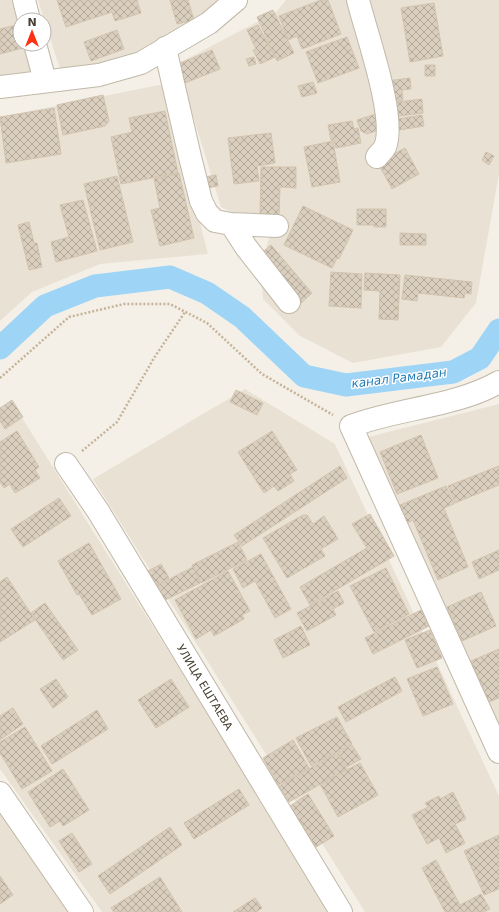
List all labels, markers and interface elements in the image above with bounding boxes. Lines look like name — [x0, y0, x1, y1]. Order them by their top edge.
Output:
north arrow — [12, 12, 52, 52]
text: N — [27, 16, 37, 29]
water label: канал Рамадан — [351, 365, 448, 391]
street label: УЛИЦА ЕШТАЕВА — [174, 642, 236, 733]

